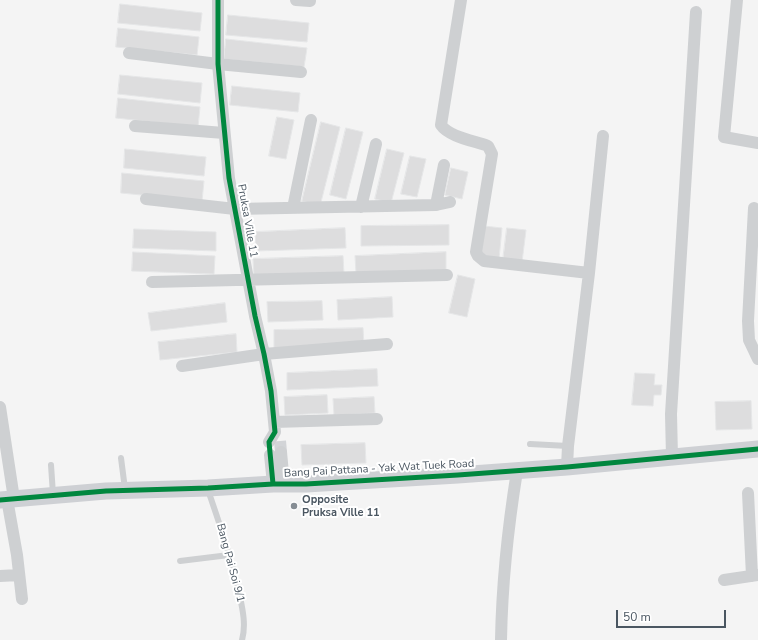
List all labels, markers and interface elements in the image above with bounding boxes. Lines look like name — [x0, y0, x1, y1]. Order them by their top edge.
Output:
street label: Pruksa Ville 11 — [234, 183, 260, 259]
street label: Bang Pai Pattana - Yak Wat Tuek Road — [283, 457, 475, 481]
place label: Opposite Pruksa Ville 11 — [302, 493, 380, 519]
marker: Opposite Pruksa Ville 11 — [289, 501, 299, 511]
street label: Bang Pai Soi 9/1 — [213, 522, 247, 604]
scale bar — [618, 602, 728, 628]
text: 50 m — [623, 609, 651, 625]

